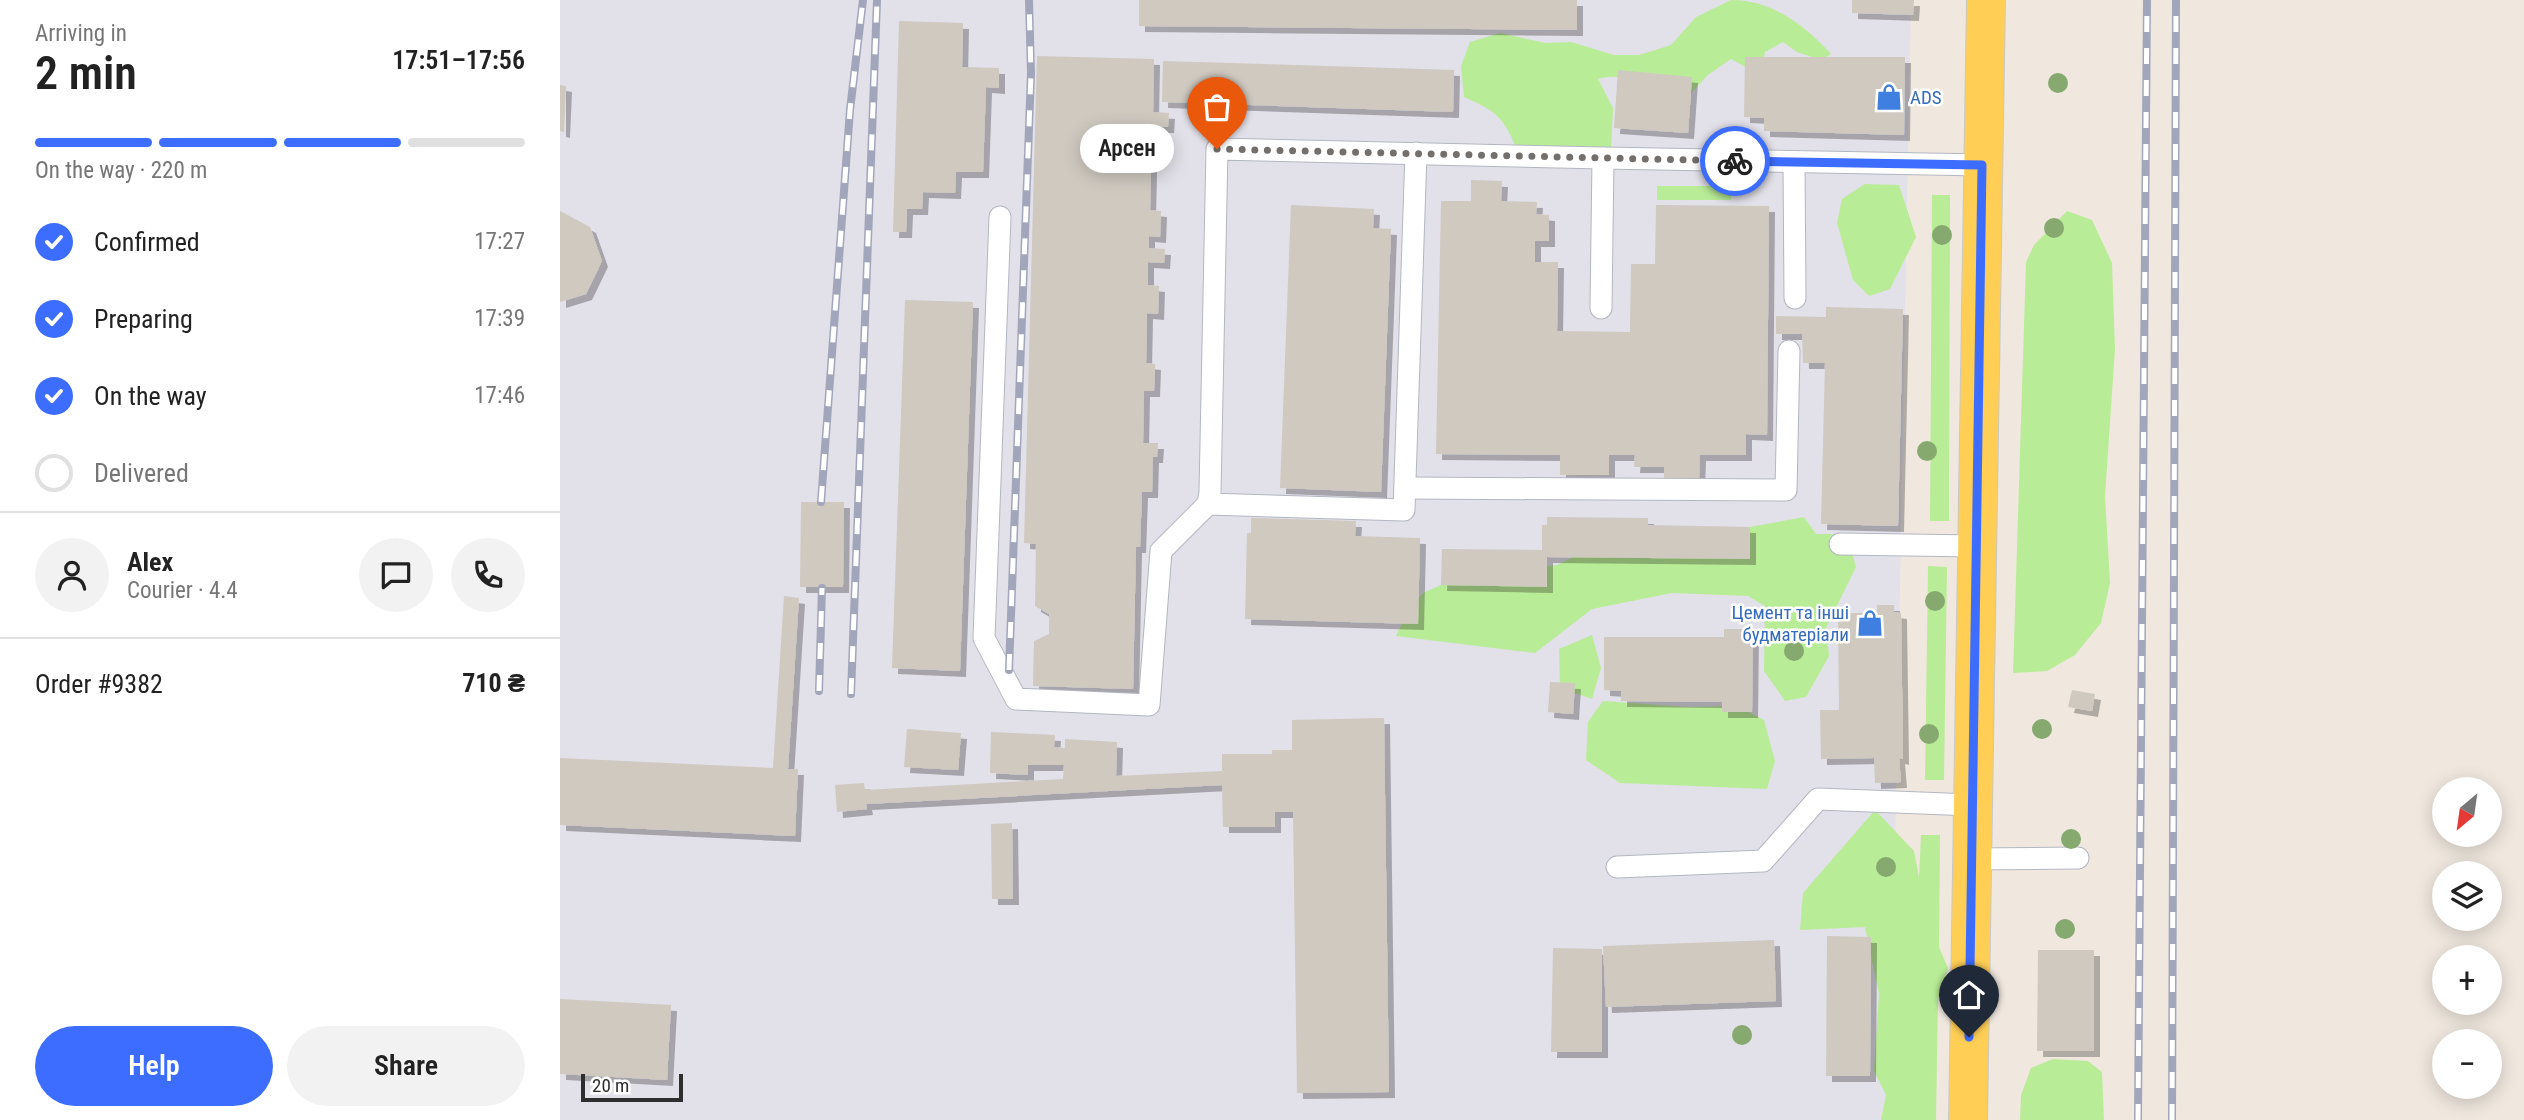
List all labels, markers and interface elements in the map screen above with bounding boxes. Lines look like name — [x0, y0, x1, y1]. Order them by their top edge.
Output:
text: Arriving in — [35, 20, 127, 47]
text: 17:51–17:56 — [392, 45, 525, 75]
text: 2 min — [35, 46, 137, 100]
pin — [1187, 77, 1247, 149]
shop icon: ADS — [1874, 82, 1904, 112]
place label: ADS — [1910, 86, 1942, 109]
icon: bag — [1198, 88, 1236, 126]
callout: Арсен — [1080, 124, 1175, 174]
courier — [1700, 126, 1770, 196]
text: Арсен — [1098, 135, 1156, 162]
icon: bike — [1716, 142, 1754, 180]
text: On the way · 220 m — [35, 157, 207, 184]
icon: check — [35, 223, 73, 261]
text: Confirmed — [94, 227, 200, 257]
text: 17:27 — [474, 228, 525, 255]
icon: check — [35, 300, 73, 338]
text: Preparing — [94, 304, 193, 334]
text: 17:39 — [474, 305, 525, 332]
icon: check — [35, 377, 73, 415]
text: On the way — [94, 381, 207, 411]
text: 17:46 — [474, 382, 525, 409]
text: Delivered — [94, 458, 189, 488]
button: person — [35, 538, 109, 612]
button: chat — [359, 538, 433, 612]
button: phone — [451, 538, 525, 612]
text: Alex — [127, 547, 173, 577]
text: Courier · 4.4 — [127, 577, 238, 604]
place label: Цемент та інші будматеріали — [1731, 601, 1849, 646]
shop icon: Цемент та інші будматеріали — [1855, 608, 1885, 638]
text: 710 ₴ — [462, 668, 525, 698]
text: Order #9382 — [35, 669, 163, 699]
north arrow — [2432, 777, 2502, 847]
map controls — [2432, 777, 2502, 1099]
button: layers — [2432, 861, 2502, 931]
button: + — [2432, 945, 2502, 1015]
pin — [1939, 965, 1999, 1037]
icon: home — [1950, 976, 1988, 1014]
button: Help — [35, 1026, 273, 1106]
button: Share — [287, 1026, 525, 1106]
button: − — [2432, 1029, 2502, 1099]
scale bar — [581, 1071, 682, 1103]
text: 20 m — [592, 1074, 629, 1097]

